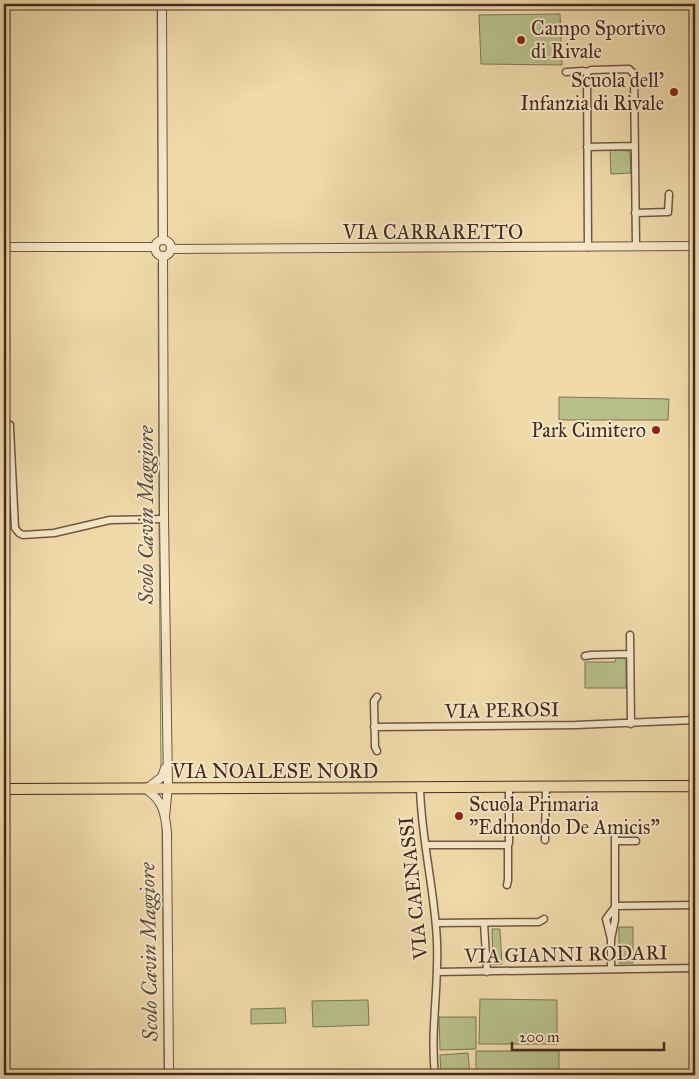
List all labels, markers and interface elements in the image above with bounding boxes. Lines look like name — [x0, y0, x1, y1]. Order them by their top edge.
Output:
place label: Campo Sportivo di Rivale — [531, 16, 666, 63]
marker: Campo Sportivo di Rivale — [515, 34, 527, 46]
place label: Scuola dell' Infanzia di Rivale — [520, 68, 664, 115]
marker: Scuola dell' Infanzia di Rivale — [668, 86, 680, 98]
street label: VIA CARRARETTO — [342, 220, 523, 244]
place label: Park Cimitero — [531, 418, 646, 442]
water label: Scolo Cavin Maggiore — [133, 424, 159, 605]
marker: Park Cimitero — [650, 424, 662, 436]
street label: VIA PEROSI — [443, 697, 560, 723]
street label: VIA NOALESE NORD — [171, 759, 378, 783]
place label: Scuola Primaria "Edmondo De Amicis" — [469, 792, 660, 839]
marker: Scuola Primaria "Edmondo De Amicis" — [453, 810, 465, 822]
street label: VIA CAENASSI — [394, 815, 433, 962]
water label: Scolo Cavin Maggiore — [134, 861, 164, 1043]
street label: VIA GIANNI RODARI — [463, 940, 668, 968]
scale bar — [512, 1019, 664, 1051]
text: 200 m — [519, 1028, 560, 1046]

